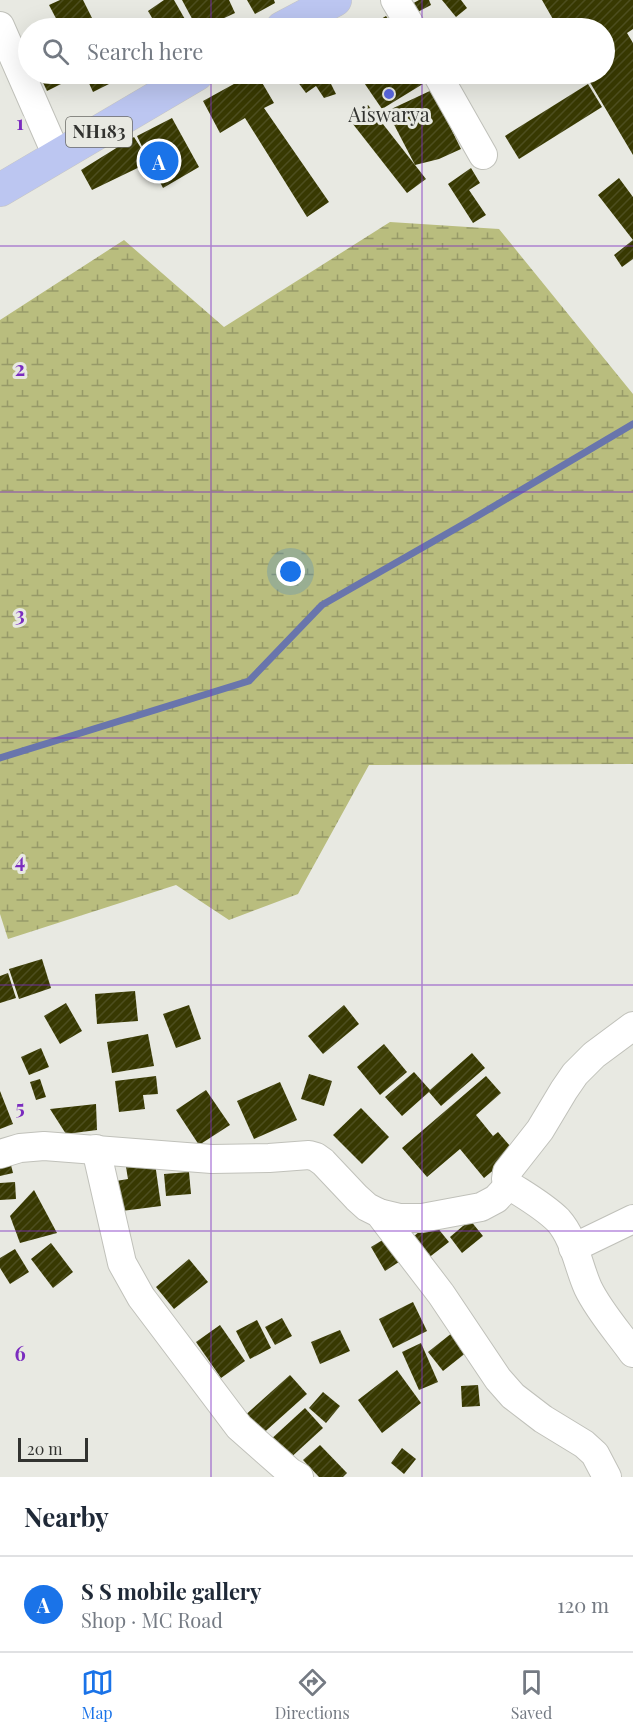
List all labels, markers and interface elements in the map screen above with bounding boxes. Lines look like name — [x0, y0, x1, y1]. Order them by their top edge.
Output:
search box — [18, 18, 615, 84]
icon: search — [39, 35, 72, 68]
text: Search here — [87, 36, 203, 66]
marker: Aiswarya — [382, 87, 396, 101]
place label: Aiswarya — [347, 100, 430, 127]
text: 1 — [16, 108, 24, 135]
road number: NH183 — [66, 117, 132, 147]
pin: A — [140, 138, 178, 184]
text: 2 — [15, 354, 25, 381]
your location — [276, 557, 305, 586]
text: 3 — [15, 600, 25, 627]
text: 4 — [15, 846, 25, 873]
text: 5 — [15, 1093, 25, 1120]
text: 6 — [14, 1339, 26, 1366]
scale bar — [18, 1435, 88, 1462]
text: 20 m — [27, 1438, 62, 1459]
text: Nearby — [24, 1499, 109, 1534]
text: S S mobile gallery — [81, 1576, 262, 1606]
text: A — [37, 1591, 50, 1618]
text: 120 m — [557, 1591, 609, 1618]
text: Shop · MC Road — [81, 1606, 223, 1633]
tab: Map — [81, 1666, 114, 1723]
tab: Directions — [275, 1666, 350, 1723]
tab: Saved — [511, 1666, 552, 1723]

